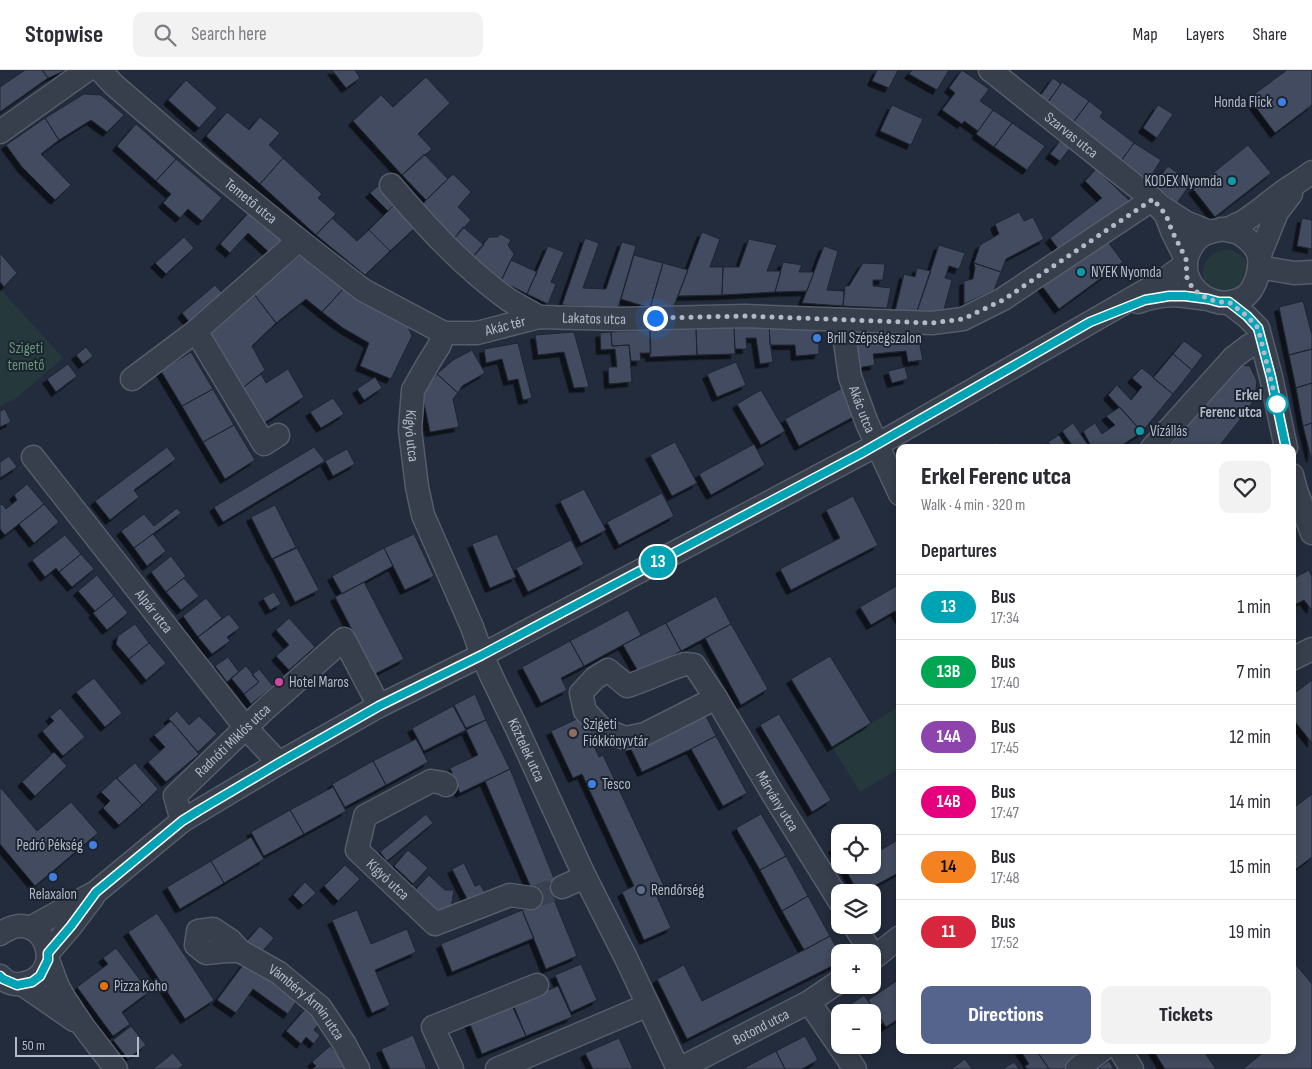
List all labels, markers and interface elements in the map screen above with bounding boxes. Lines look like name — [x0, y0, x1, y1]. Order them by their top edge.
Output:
search box — [133, 12, 483, 57]
text: Stopwise — [25, 20, 103, 49]
icon: search — [151, 21, 179, 49]
text: Search here — [191, 23, 267, 46]
text: Map — [1133, 24, 1158, 45]
text: Layers — [1186, 24, 1225, 45]
text: Share — [1253, 24, 1287, 45]
place label: Honda Flick — [1214, 93, 1272, 112]
marker: Honda Flick — [1276, 96, 1288, 108]
street label: Szarvas utca — [1041, 108, 1102, 162]
place label: KODEX Nyomda — [1145, 172, 1222, 191]
street label: Temető utca — [221, 174, 281, 228]
marker: KODEX Nyomda — [1226, 175, 1238, 187]
place label: NYEK Nyomda — [1091, 263, 1162, 282]
marker: NYEK Nyomda — [1075, 266, 1087, 278]
your location — [643, 306, 668, 331]
street label: Lakatos utca — [562, 308, 626, 329]
street label: Akác tér — [482, 311, 528, 340]
place label: Brill Szépségszalon — [827, 329, 922, 348]
marker: Brill Szépségszalon — [811, 332, 823, 344]
park label: Szigeti temető — [8, 339, 44, 375]
street label: Akác utca — [844, 382, 880, 436]
place label: Erkel Ferenc utca — [1200, 386, 1262, 422]
marker: Erkel Ferenc utca — [1266, 393, 1288, 415]
street label: Kígyó utca — [400, 409, 423, 463]
place label: Vízállás — [1150, 422, 1187, 441]
marker: Vízállás — [1134, 425, 1146, 437]
button: heart — [1219, 461, 1271, 513]
text: Erkel Ferenc utca — [921, 462, 1071, 491]
text: Walk · 4 min · 320 m — [921, 496, 1025, 515]
text: Departures — [921, 540, 997, 563]
line badge: 13 — [636, 546, 680, 578]
text: 13 — [650, 551, 666, 572]
street label: Alpár utca — [130, 585, 177, 637]
text: Bus — [991, 586, 1016, 609]
text: 13 — [941, 596, 956, 617]
text: 1 min — [1237, 596, 1271, 619]
text: 17:34 — [991, 609, 1019, 628]
text: Bus — [991, 651, 1016, 674]
text: 13B — [937, 661, 960, 682]
text: 7 min — [1237, 661, 1271, 684]
place label: Hotel Maros — [289, 673, 349, 692]
text: 17:40 — [991, 674, 1020, 693]
marker: Hotel Maros — [273, 676, 285, 688]
street label: Radnóti Miklós utca — [191, 699, 274, 781]
street label: Köztelek utca — [504, 715, 550, 785]
place label: Szigeti Fiókkönyvtár — [583, 715, 649, 751]
text: Bus — [991, 716, 1016, 739]
text: 14A — [936, 726, 961, 747]
text: 12 min — [1229, 726, 1271, 749]
marker: Szigeti Fiókkönyvtár — [567, 727, 579, 739]
text: 17:45 — [991, 739, 1019, 758]
street label: Márvány utca — [752, 767, 803, 835]
place label: Tesco — [602, 775, 631, 794]
marker: Tesco — [586, 778, 598, 790]
text: Bus — [991, 781, 1016, 804]
text: 14B — [936, 791, 961, 812]
text: 14 min — [1230, 791, 1271, 814]
text: 17:47 — [991, 804, 1019, 823]
map controls — [831, 824, 881, 1054]
button: locate — [831, 824, 881, 874]
place label: Pedró Pékség — [16, 836, 83, 855]
marker: Pedró Pékség — [87, 839, 99, 851]
text: Bus — [991, 846, 1016, 869]
street label: Kígyó utca — [362, 855, 413, 904]
text: 14 — [941, 856, 956, 877]
text: 15 min — [1230, 856, 1271, 879]
text: 17:48 — [991, 869, 1020, 888]
marker: Relaxalon — [47, 871, 59, 883]
place label: Rendőrség — [651, 881, 704, 900]
marker: Rendőrség — [635, 884, 647, 896]
button: layers — [831, 884, 881, 934]
place label: Relaxalon — [29, 885, 77, 904]
text: Bus — [991, 911, 1016, 934]
text: 11 — [941, 921, 956, 942]
text: 19 min — [1229, 921, 1271, 944]
text: 17:52 — [991, 934, 1019, 953]
button: + — [831, 944, 881, 994]
street label: Vámbéry Ármin utca — [265, 960, 349, 1044]
place label: Pizza Koho — [114, 977, 167, 996]
marker: Pizza Koho — [98, 980, 110, 992]
button: Directions — [921, 986, 1091, 1044]
button: Tickets — [1101, 986, 1271, 1044]
street label: Botond utca — [729, 1004, 792, 1049]
button: − — [831, 1004, 881, 1054]
scale bar — [15, 1034, 139, 1057]
text: 50 m — [22, 1037, 45, 1054]

